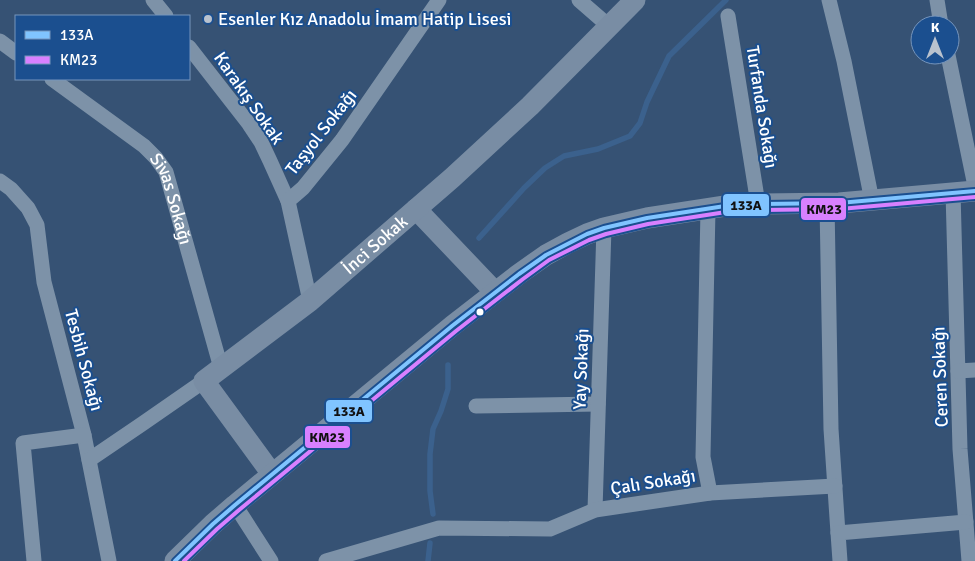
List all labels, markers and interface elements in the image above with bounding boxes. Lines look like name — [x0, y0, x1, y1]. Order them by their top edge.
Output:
place label: Esenler Kız Anadolu İmam Hatip Lisesi — [218, 8, 511, 30]
marker: Esenler Kız Anadolu İmam Hatip Lisesi — [202, 13, 214, 25]
legend — [15, 15, 190, 80]
north arrow — [910, 15, 960, 65]
text: K — [931, 19, 940, 36]
text: 133A — [60, 26, 93, 44]
street label: Turfanda Sokağı — [741, 44, 783, 170]
street label: Karakış Sokak — [209, 48, 289, 148]
text: KM23 — [60, 51, 97, 69]
street label: Taşyol Sokağı — [281, 85, 361, 179]
street label: Sivas Sokağı — [145, 149, 197, 247]
line badge: 133A — [722, 193, 770, 217]
text: 133A — [730, 197, 762, 214]
line badge: KM23 — [800, 197, 847, 221]
text: KM23 — [806, 201, 842, 218]
street label: İnci Sokak — [338, 210, 412, 279]
street label: Tesbih Sokağı — [60, 307, 108, 413]
unlabelled marker — [475, 307, 485, 317]
street label: Ceren Sokağı — [927, 326, 953, 428]
street label: Yay Sokağı — [569, 328, 593, 410]
line badge: 133A — [325, 399, 373, 423]
text: 133A — [333, 403, 365, 420]
line badge: KM23 — [304, 425, 351, 449]
text: KM23 — [309, 429, 345, 446]
street label: Çalı Sokağı — [609, 464, 697, 500]

